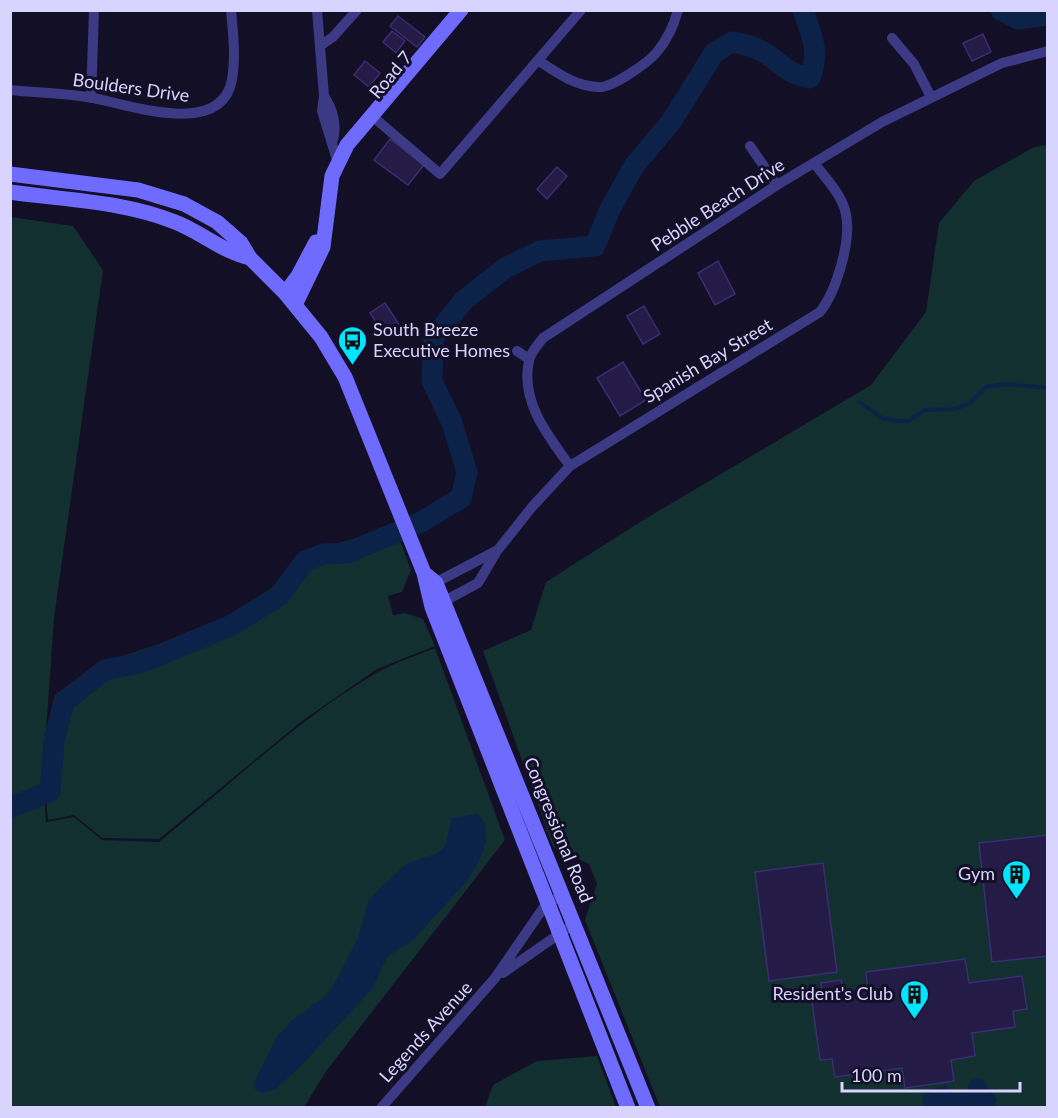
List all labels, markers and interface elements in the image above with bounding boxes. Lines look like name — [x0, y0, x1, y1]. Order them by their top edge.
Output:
street label: Road 7 — [364, 46, 416, 102]
street label: Boulders Drive — [71, 68, 191, 106]
street label: Pebble Beach Drive — [647, 153, 788, 255]
street label: Spanish Bay Street — [639, 313, 776, 407]
place label: South Breeze Executive Homes — [373, 318, 510, 361]
bus stop icon: South Breeze Executive Homes — [336, 324, 368, 366]
street label: Congressional Road — [520, 754, 598, 906]
building icon: Gym — [1000, 858, 1032, 900]
place label: Gym — [958, 862, 995, 884]
street label: Legends Avenue — [374, 976, 476, 1086]
building icon: Resident's Club — [898, 978, 930, 1020]
place label: Resident's Club — [772, 982, 893, 1004]
scale bar — [842, 1055, 1020, 1093]
text: 100 m — [851, 1064, 902, 1086]

